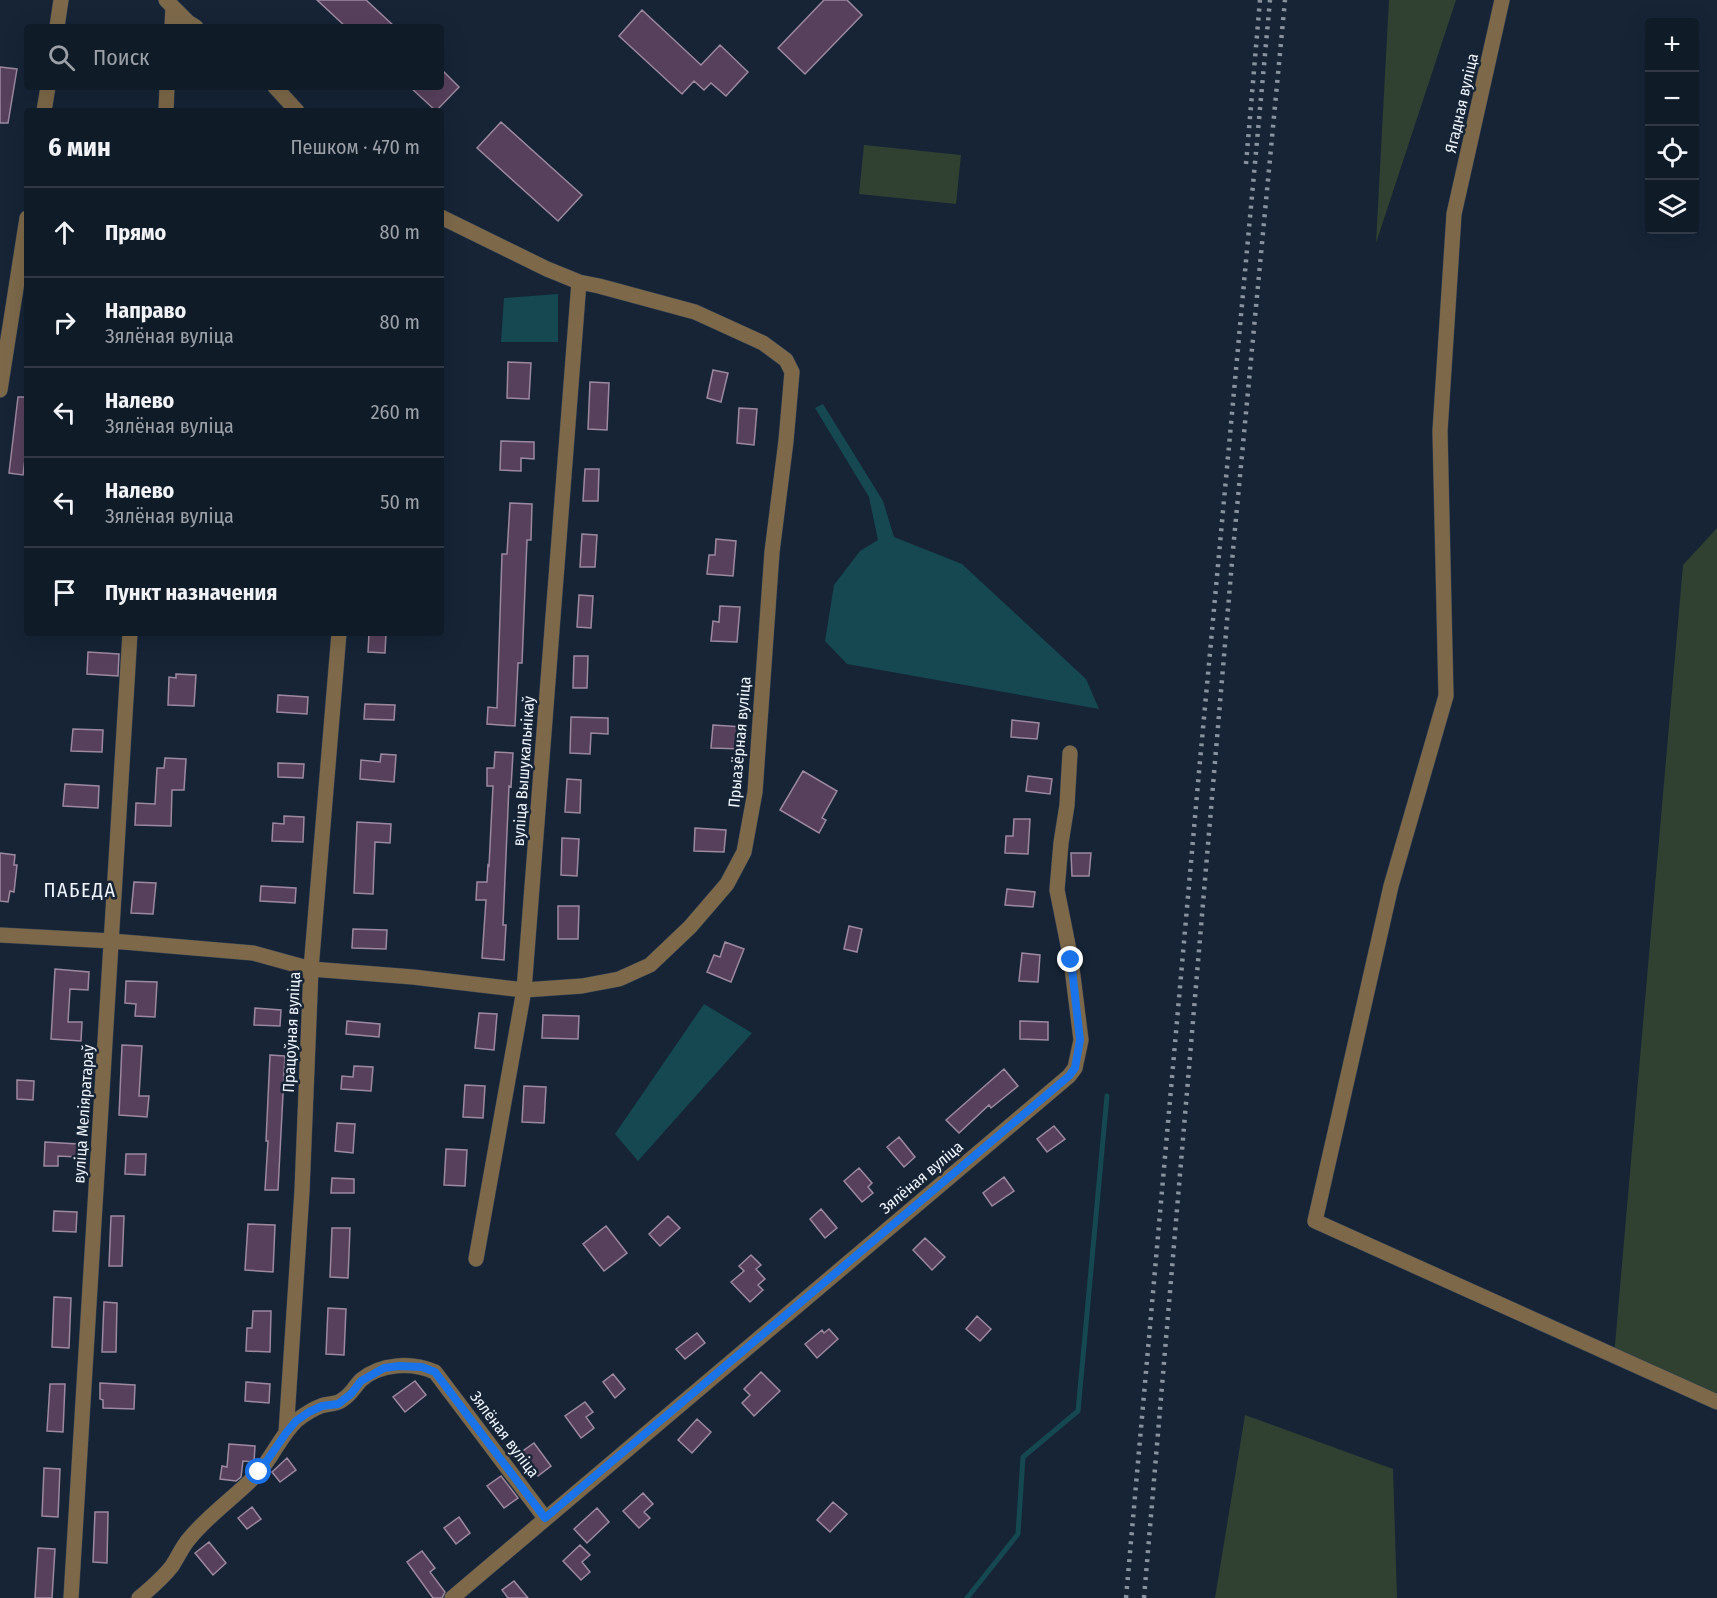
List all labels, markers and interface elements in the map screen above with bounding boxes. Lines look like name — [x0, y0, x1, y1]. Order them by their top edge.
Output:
map controls — [1645, 18, 1699, 234]
button: + — [1645, 18, 1699, 72]
search box — [24, 24, 444, 90]
icon: search — [45, 41, 78, 74]
text: Поиск — [93, 44, 149, 71]
street label: Ягадная вуліца — [1441, 51, 1482, 155]
button: − — [1645, 72, 1699, 126]
button: locate — [1645, 126, 1699, 180]
text: 6 мин — [48, 132, 111, 163]
text: Пешком · 470 m — [291, 135, 420, 159]
button: layers — [1645, 180, 1699, 234]
icon: ahead — [48, 216, 81, 249]
text: Прямо — [105, 219, 166, 246]
text: 80 m — [380, 220, 420, 244]
text: Направо — [105, 297, 186, 324]
icon: right — [48, 306, 81, 339]
text: 80 m — [380, 310, 420, 334]
text: Зялёная вуліца — [105, 324, 234, 348]
text: Налево — [105, 387, 174, 414]
icon: left — [48, 396, 81, 429]
text: 260 m — [371, 400, 420, 424]
text: Зялёная вуліца — [105, 414, 234, 438]
text: Налево — [105, 477, 174, 504]
icon: left — [48, 486, 81, 519]
text: 50 m — [380, 490, 420, 514]
text: Зялёная вуліца — [105, 504, 234, 528]
icon: arrive — [48, 576, 81, 609]
text: Пункт назначения — [105, 579, 277, 606]
street label: Прыазёрная вуліца — [724, 676, 755, 808]
street label: вуліца Вышукальнікаў — [509, 695, 538, 847]
district label: ПАБЕДА — [43, 878, 117, 902]
route end — [1057, 946, 1083, 972]
street label: Працоўная вуліца — [279, 971, 304, 1093]
street label: вуліца Меліяратараў — [69, 1043, 98, 1184]
street label: Зялёная вуліца — [876, 1137, 967, 1218]
street label: Зялёная вуліца — [466, 1387, 543, 1481]
route start — [245, 1458, 271, 1484]

